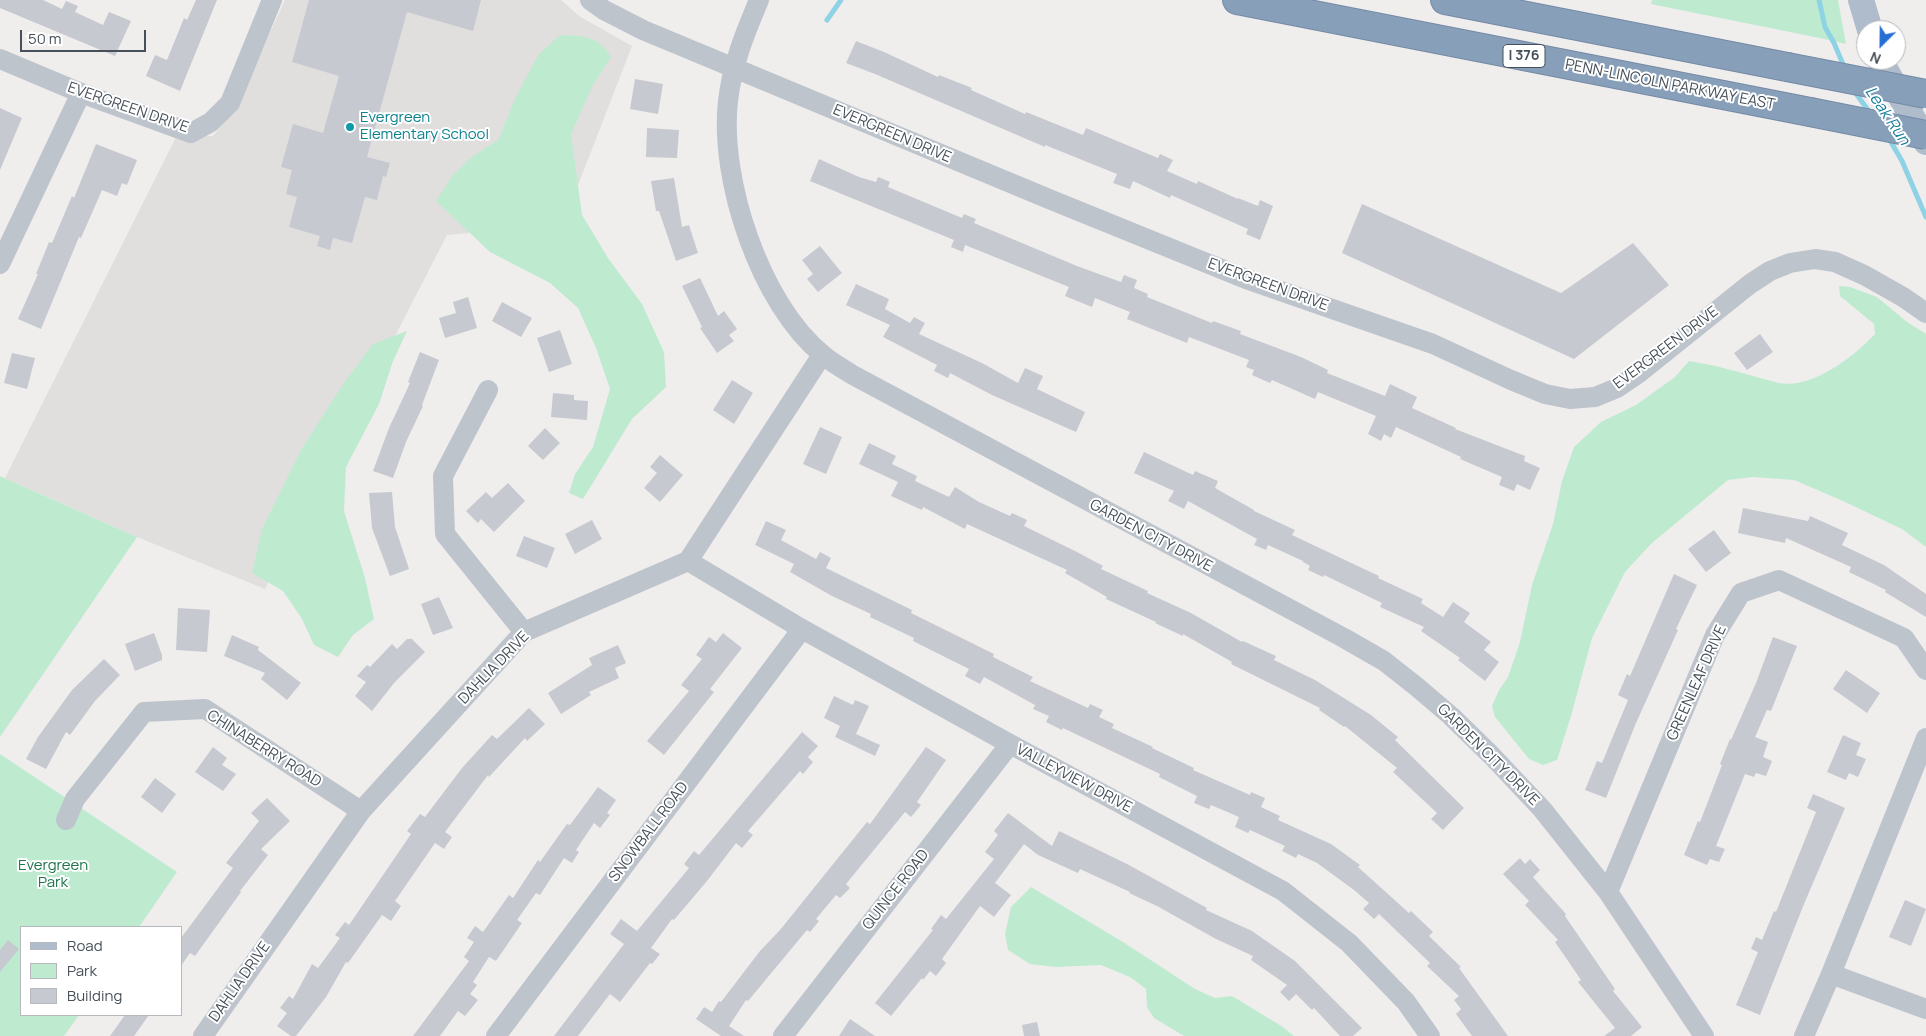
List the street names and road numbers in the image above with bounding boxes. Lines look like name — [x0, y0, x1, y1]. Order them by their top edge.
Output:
road number: I 376 — [1503, 44, 1545, 68]
street label: PENN-LINCOLN PARKWAY EAST — [1564, 56, 1776, 114]
street label: EVERGREEN DRIVE — [65, 79, 191, 137]
street label: EVERGREEN DRIVE — [830, 101, 954, 167]
street label: EVERGREEN DRIVE — [1205, 255, 1331, 315]
street label: EVERGREEN DRIVE — [1610, 303, 1722, 393]
street label: GARDEN CITY DRIVE — [1086, 496, 1216, 576]
street label: GREENLEAF DRIVE — [1663, 623, 1731, 743]
street label: DAHLIA DRIVE — [455, 628, 533, 708]
street label: GARDEN CITY DRIVE — [1433, 700, 1543, 810]
street label: CHINABERRY ROAD — [203, 706, 325, 792]
street label: VALLEYVIEW DRIVE — [1013, 741, 1135, 817]
street label: SNOWBALL ROAD — [606, 778, 692, 886]
street label: QUINCE ROAD — [859, 846, 933, 934]
street label: DAHLIA DRIVE — [206, 938, 274, 1026]

